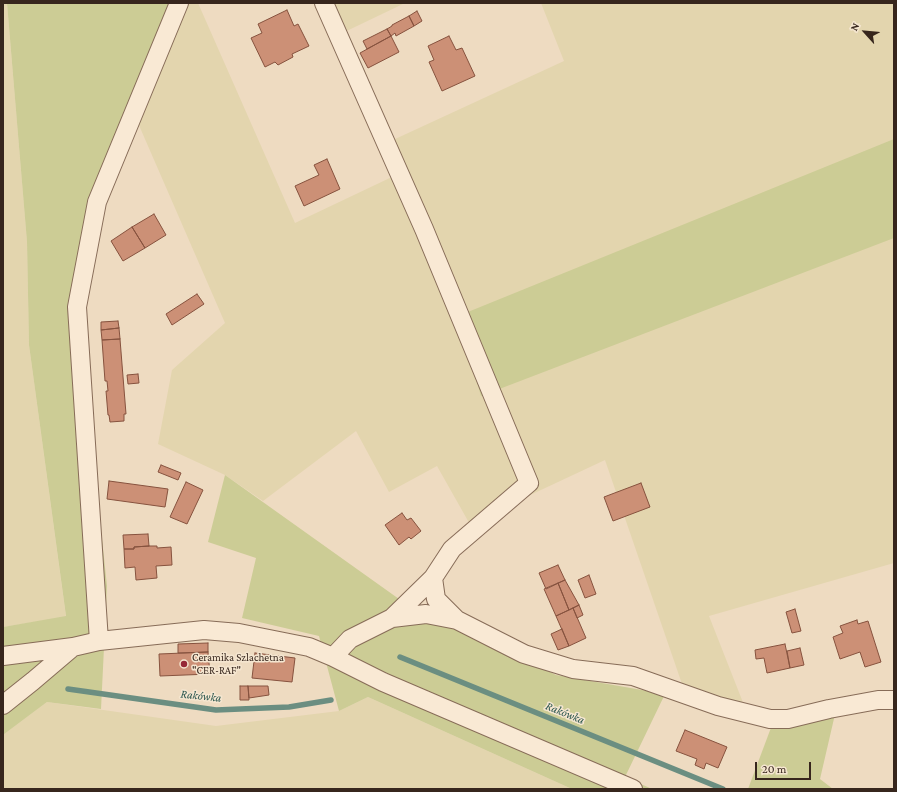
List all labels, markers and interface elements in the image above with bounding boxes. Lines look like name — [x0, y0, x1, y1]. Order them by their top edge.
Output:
north arrow — [845, 12, 885, 52]
text: N — [847, 20, 861, 33]
place label: Ceramika Szlachetna "CER-RAF" — [192, 651, 284, 677]
marker: Ceramika Szlachetna "CER-RAF" — [179, 659, 189, 669]
water label: Rakówka — [180, 687, 222, 705]
water label: Rakówka — [543, 699, 587, 727]
scale bar — [757, 754, 813, 780]
text: 20 m — [762, 762, 786, 776]

